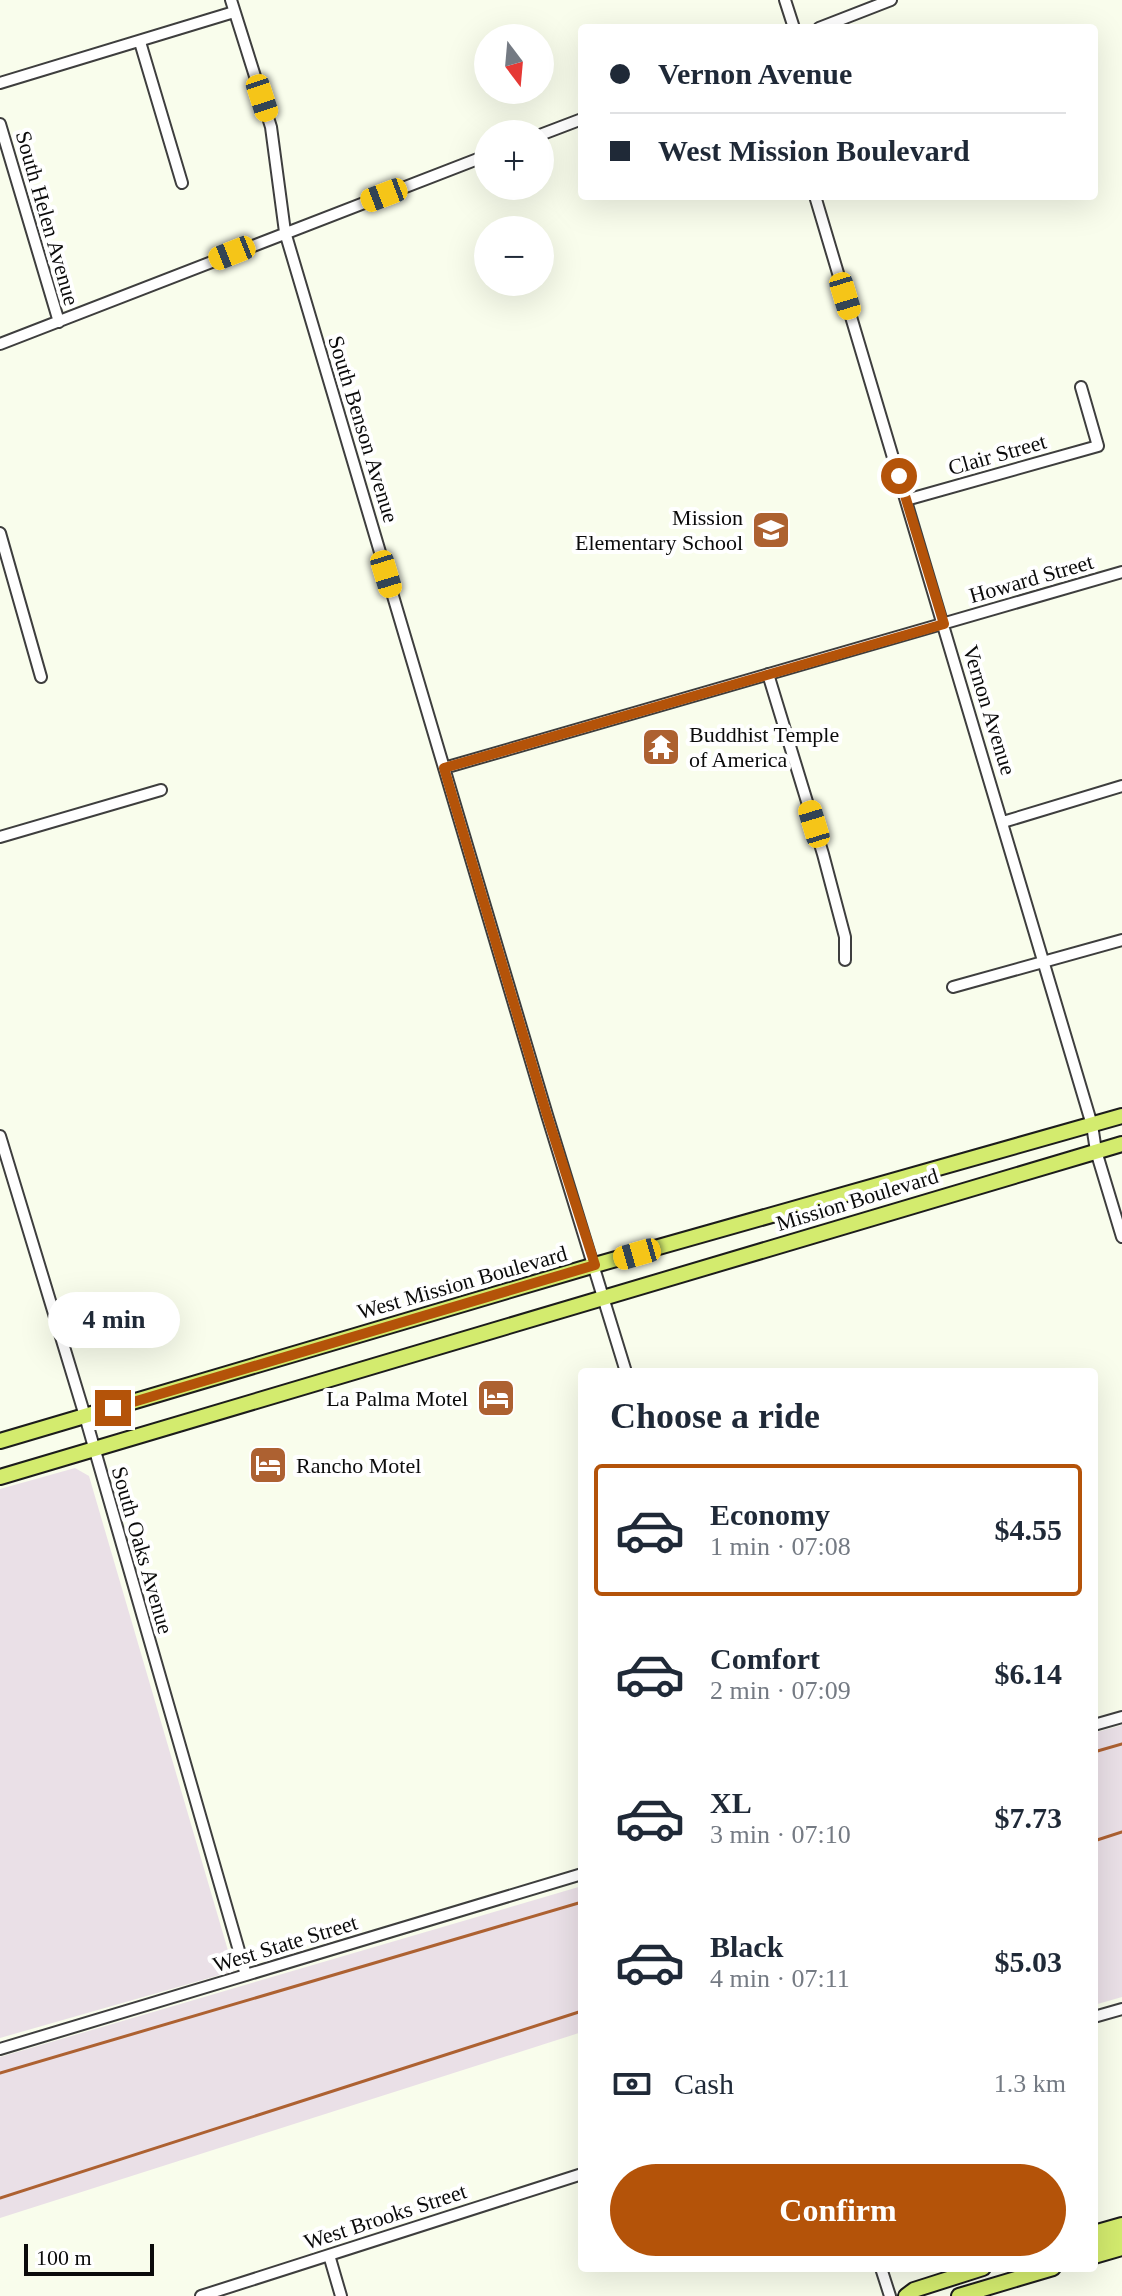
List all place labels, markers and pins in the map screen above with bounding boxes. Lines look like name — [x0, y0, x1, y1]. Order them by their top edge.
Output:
place label: Mission Elementary School — [575, 505, 743, 555]
school or university icon: Mission Elementary School — [750, 509, 792, 551]
place label: Buddhist Temple of America — [689, 722, 839, 772]
temple icon: Buddhist Temple of America — [640, 726, 682, 768]
hotel icon: La Palma Motel — [475, 1377, 517, 1419]
place label: La Palma Motel — [326, 1386, 468, 1411]
hotel icon: Rancho Motel — [247, 1444, 289, 1486]
place label: Rancho Motel — [296, 1453, 421, 1478]

